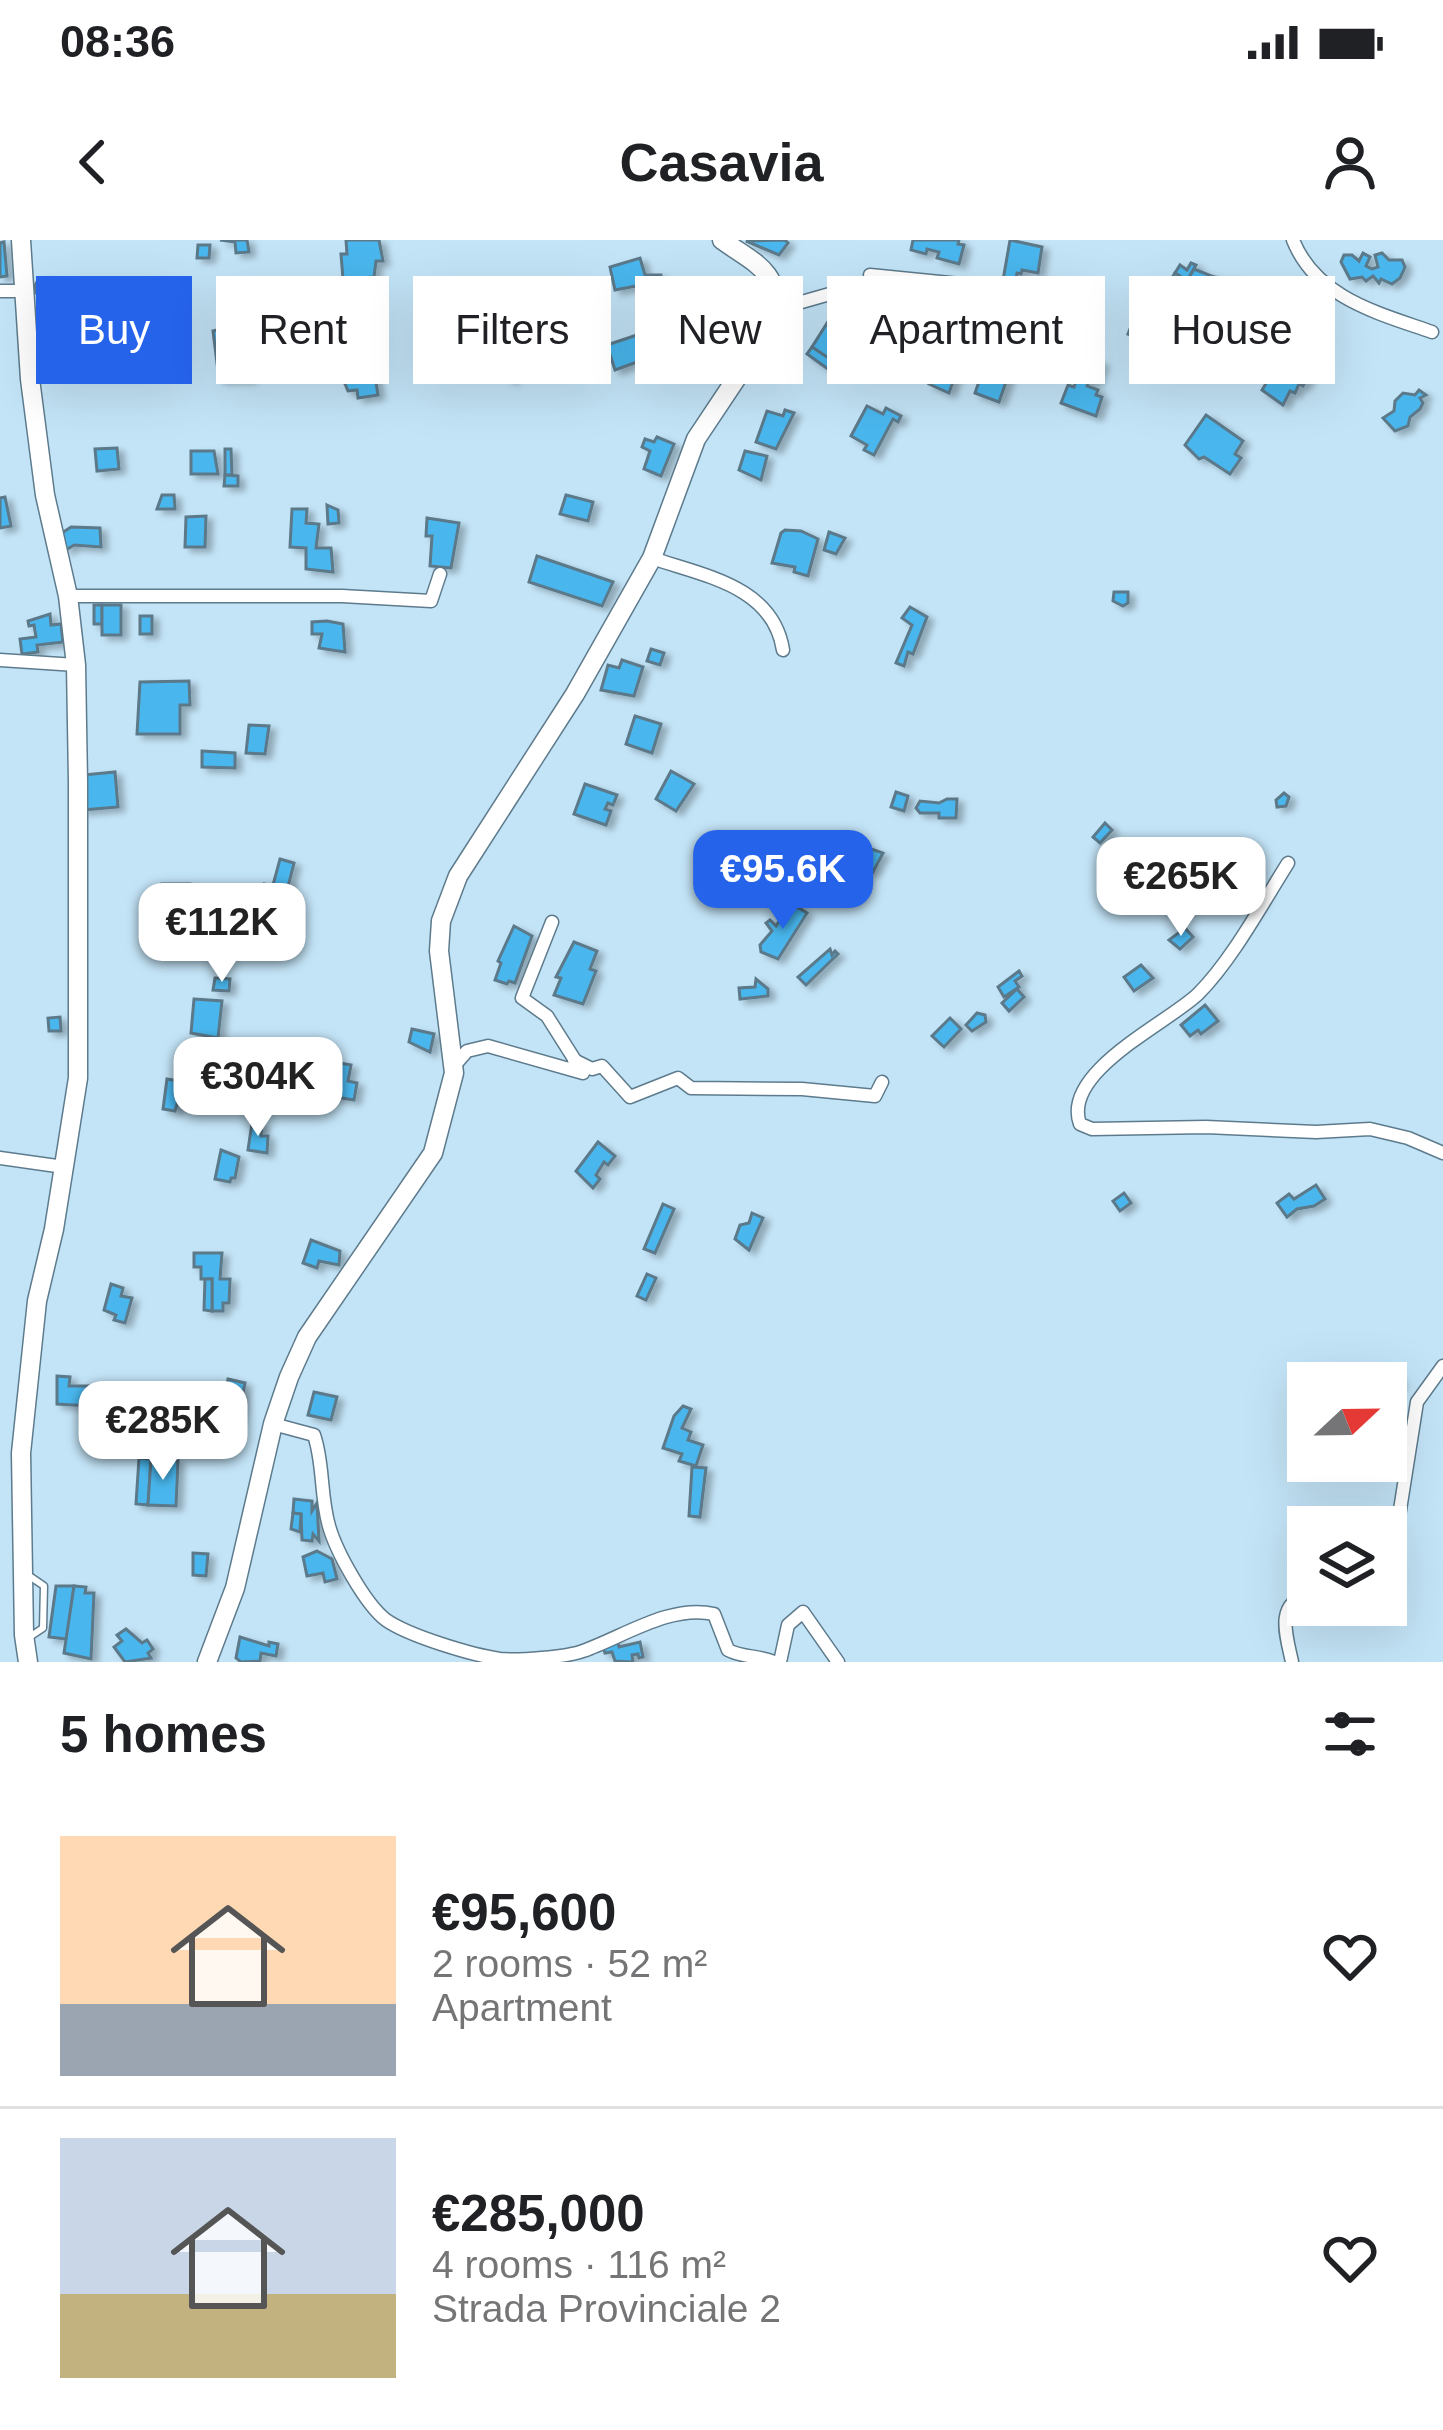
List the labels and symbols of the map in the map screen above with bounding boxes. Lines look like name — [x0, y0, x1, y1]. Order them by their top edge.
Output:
pin: €95.6K — [685, 830, 881, 932]
pin: €265K — [1097, 837, 1265, 939]
pin: €112K — [138, 883, 306, 985]
pin: €304K — [174, 1037, 342, 1139]
north arrow — [1287, 1362, 1407, 1482]
pin: €285K — [79, 1381, 247, 1483]

